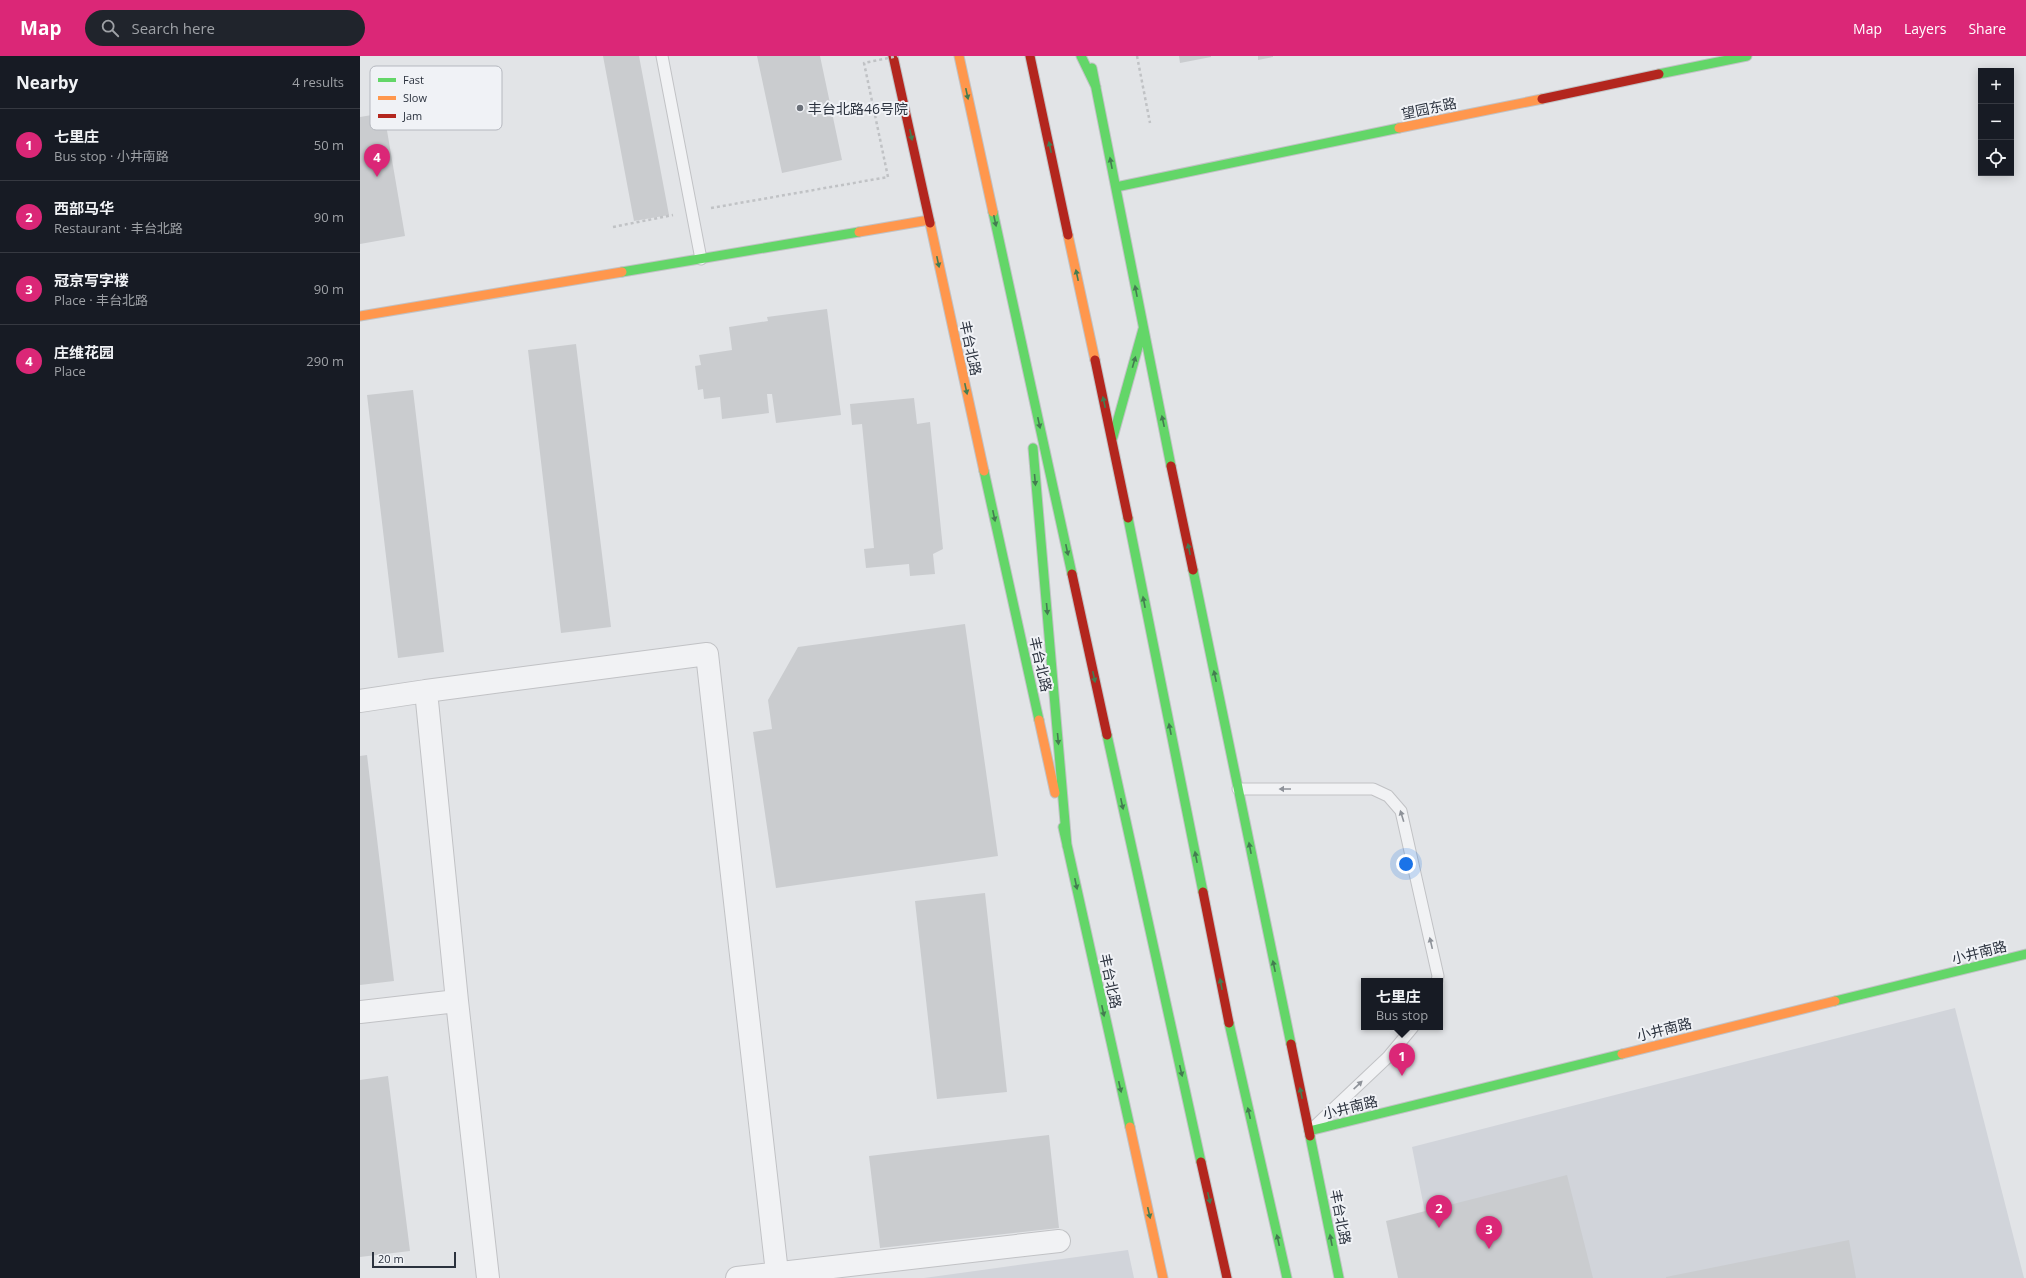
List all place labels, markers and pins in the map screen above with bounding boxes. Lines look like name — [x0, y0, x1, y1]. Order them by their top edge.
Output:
place label: 丰台北路46号院 — [808, 99, 908, 118]
marker: 丰台北路46号院 — [795, 103, 805, 113]
pin: 4 — [364, 144, 390, 177]
pin: 1 — [1389, 1043, 1415, 1076]
pin: 2 — [1426, 1195, 1452, 1228]
pin: 3 — [1476, 1216, 1502, 1249]

